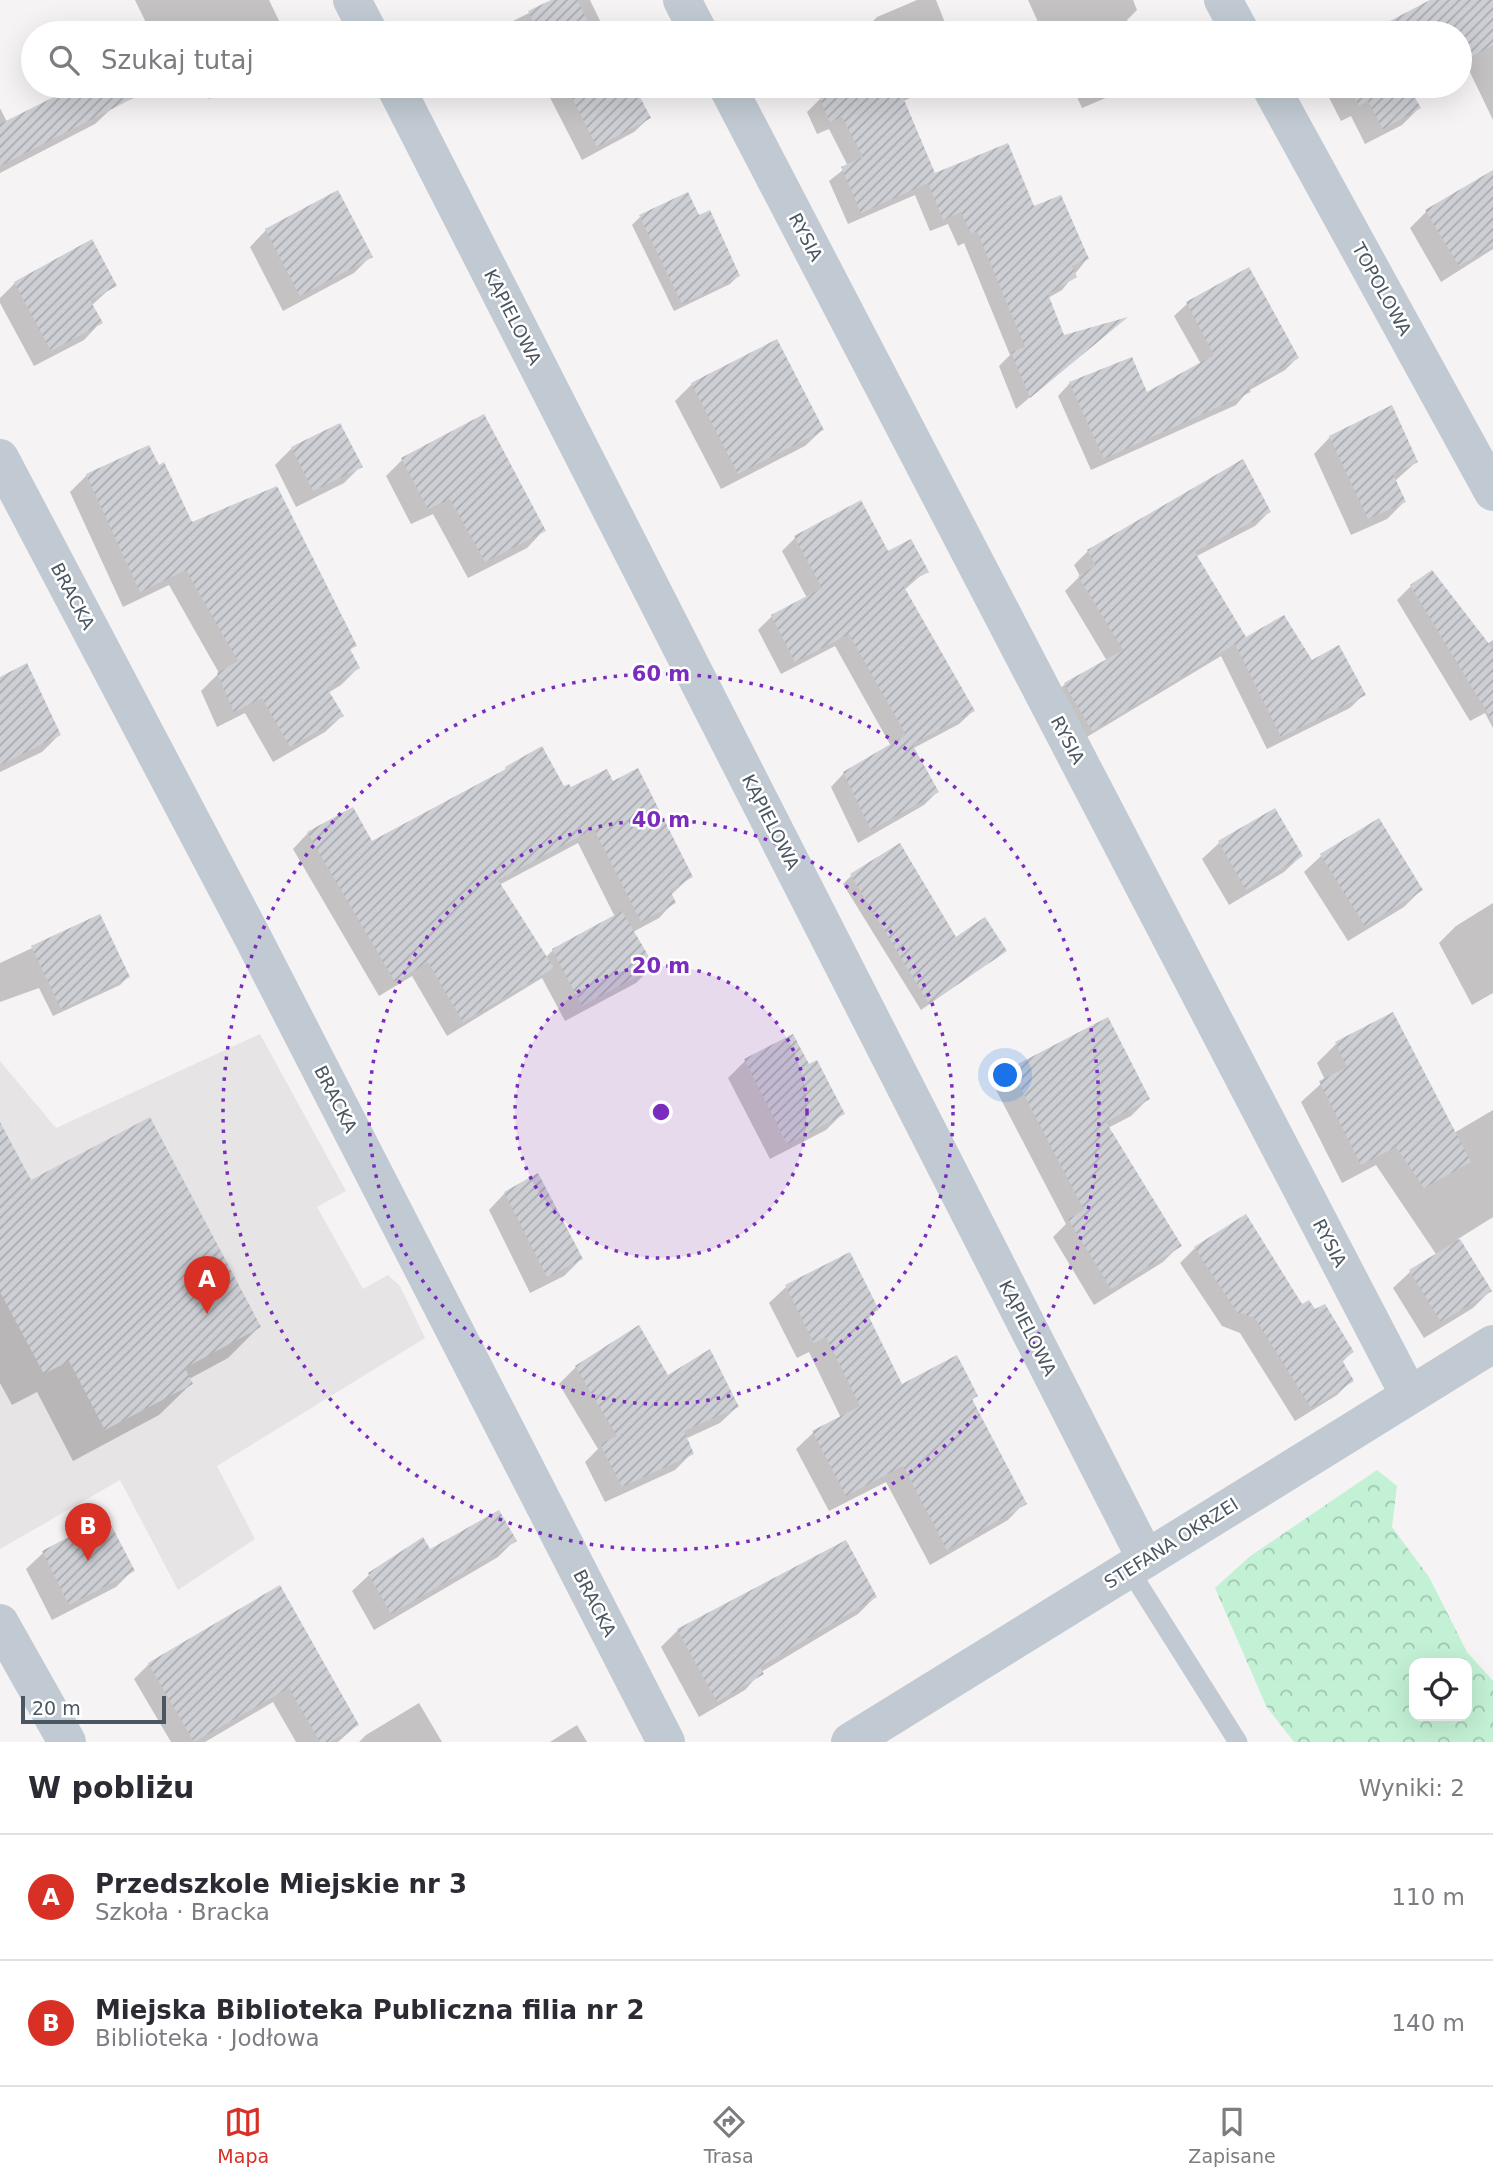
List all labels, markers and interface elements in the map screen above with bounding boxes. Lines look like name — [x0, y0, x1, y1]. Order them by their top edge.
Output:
search box — [21, 21, 1472, 98]
icon: search — [45, 41, 83, 79]
text: Szukaj tutaj — [101, 45, 254, 75]
street label: RYSIA — [785, 209, 828, 265]
street label: TOPOLOWA — [1347, 238, 1416, 340]
street label: KĄPIELOWA — [480, 266, 546, 369]
street label: BRACKA — [47, 559, 100, 634]
text: 60 m — [632, 662, 690, 686]
street label: RYSIA — [1047, 712, 1090, 768]
street label: KĄPIELOWA — [738, 771, 804, 874]
text: 40 m — [632, 808, 690, 832]
text: 20 m — [632, 954, 690, 978]
your location — [988, 1058, 1022, 1092]
street label: BRACKA — [310, 1062, 362, 1137]
centre of rings — [649, 1100, 673, 1124]
street label: RYSIA — [1309, 1215, 1352, 1271]
pin: A — [184, 1256, 230, 1314]
street label: KĄPIELOWA — [995, 1277, 1061, 1380]
street label: STEFANA OKRZEI — [1100, 1493, 1242, 1593]
pin: B — [65, 1503, 111, 1561]
street label: BRACKA — [569, 1566, 621, 1641]
map controls — [1409, 1658, 1472, 1721]
button: locate — [1409, 1658, 1472, 1721]
scale bar — [21, 1693, 166, 1725]
text: 20 m — [32, 1697, 81, 1719]
text: W pobliżu — [28, 1770, 194, 1805]
text: Wyniki: 2 — [1359, 1775, 1465, 1801]
text: Przedszkole Miejskie nr 3 — [95, 1869, 467, 1899]
text: A — [42, 1884, 60, 1910]
text: 110 m — [1391, 1884, 1465, 1910]
text: Szkoła · Bracka — [95, 1899, 270, 1925]
text: Miejska Biblioteka Publiczna filia nr 2 — [95, 1995, 645, 2025]
text: B — [42, 2010, 60, 2036]
text: 140 m — [1391, 2010, 1465, 2036]
text: Biblioteka · Jodłowa — [95, 2025, 320, 2051]
tab: Mapa — [217, 2103, 269, 2167]
tab: Trasa — [704, 2103, 754, 2167]
tab: Zapisane — [1188, 2103, 1276, 2167]

